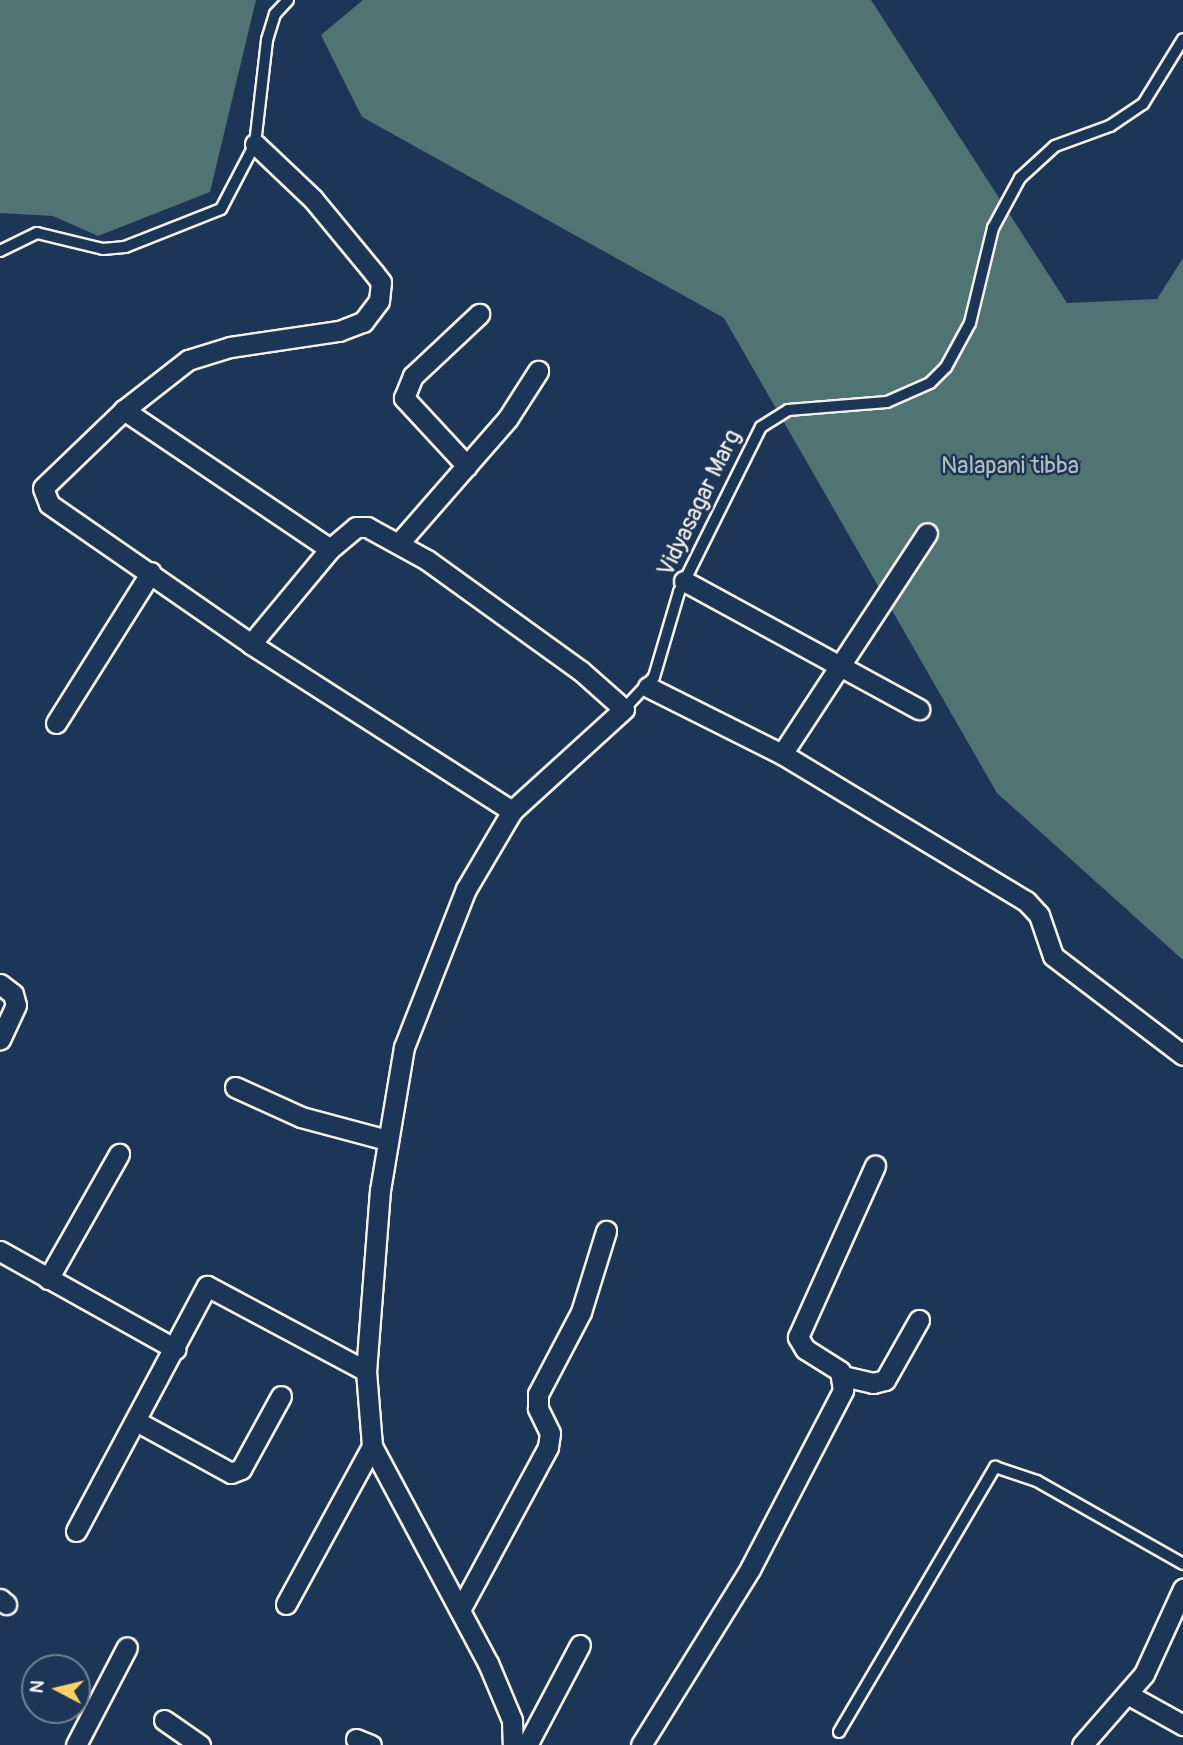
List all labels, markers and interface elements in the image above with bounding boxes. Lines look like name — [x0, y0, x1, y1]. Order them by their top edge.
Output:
street label: Vidyasagar Marg — [651, 425, 747, 581]
park label: Nalapani tibba — [941, 452, 1079, 480]
north arrow — [21, 1654, 91, 1724]
text: N — [24, 1679, 50, 1695]

